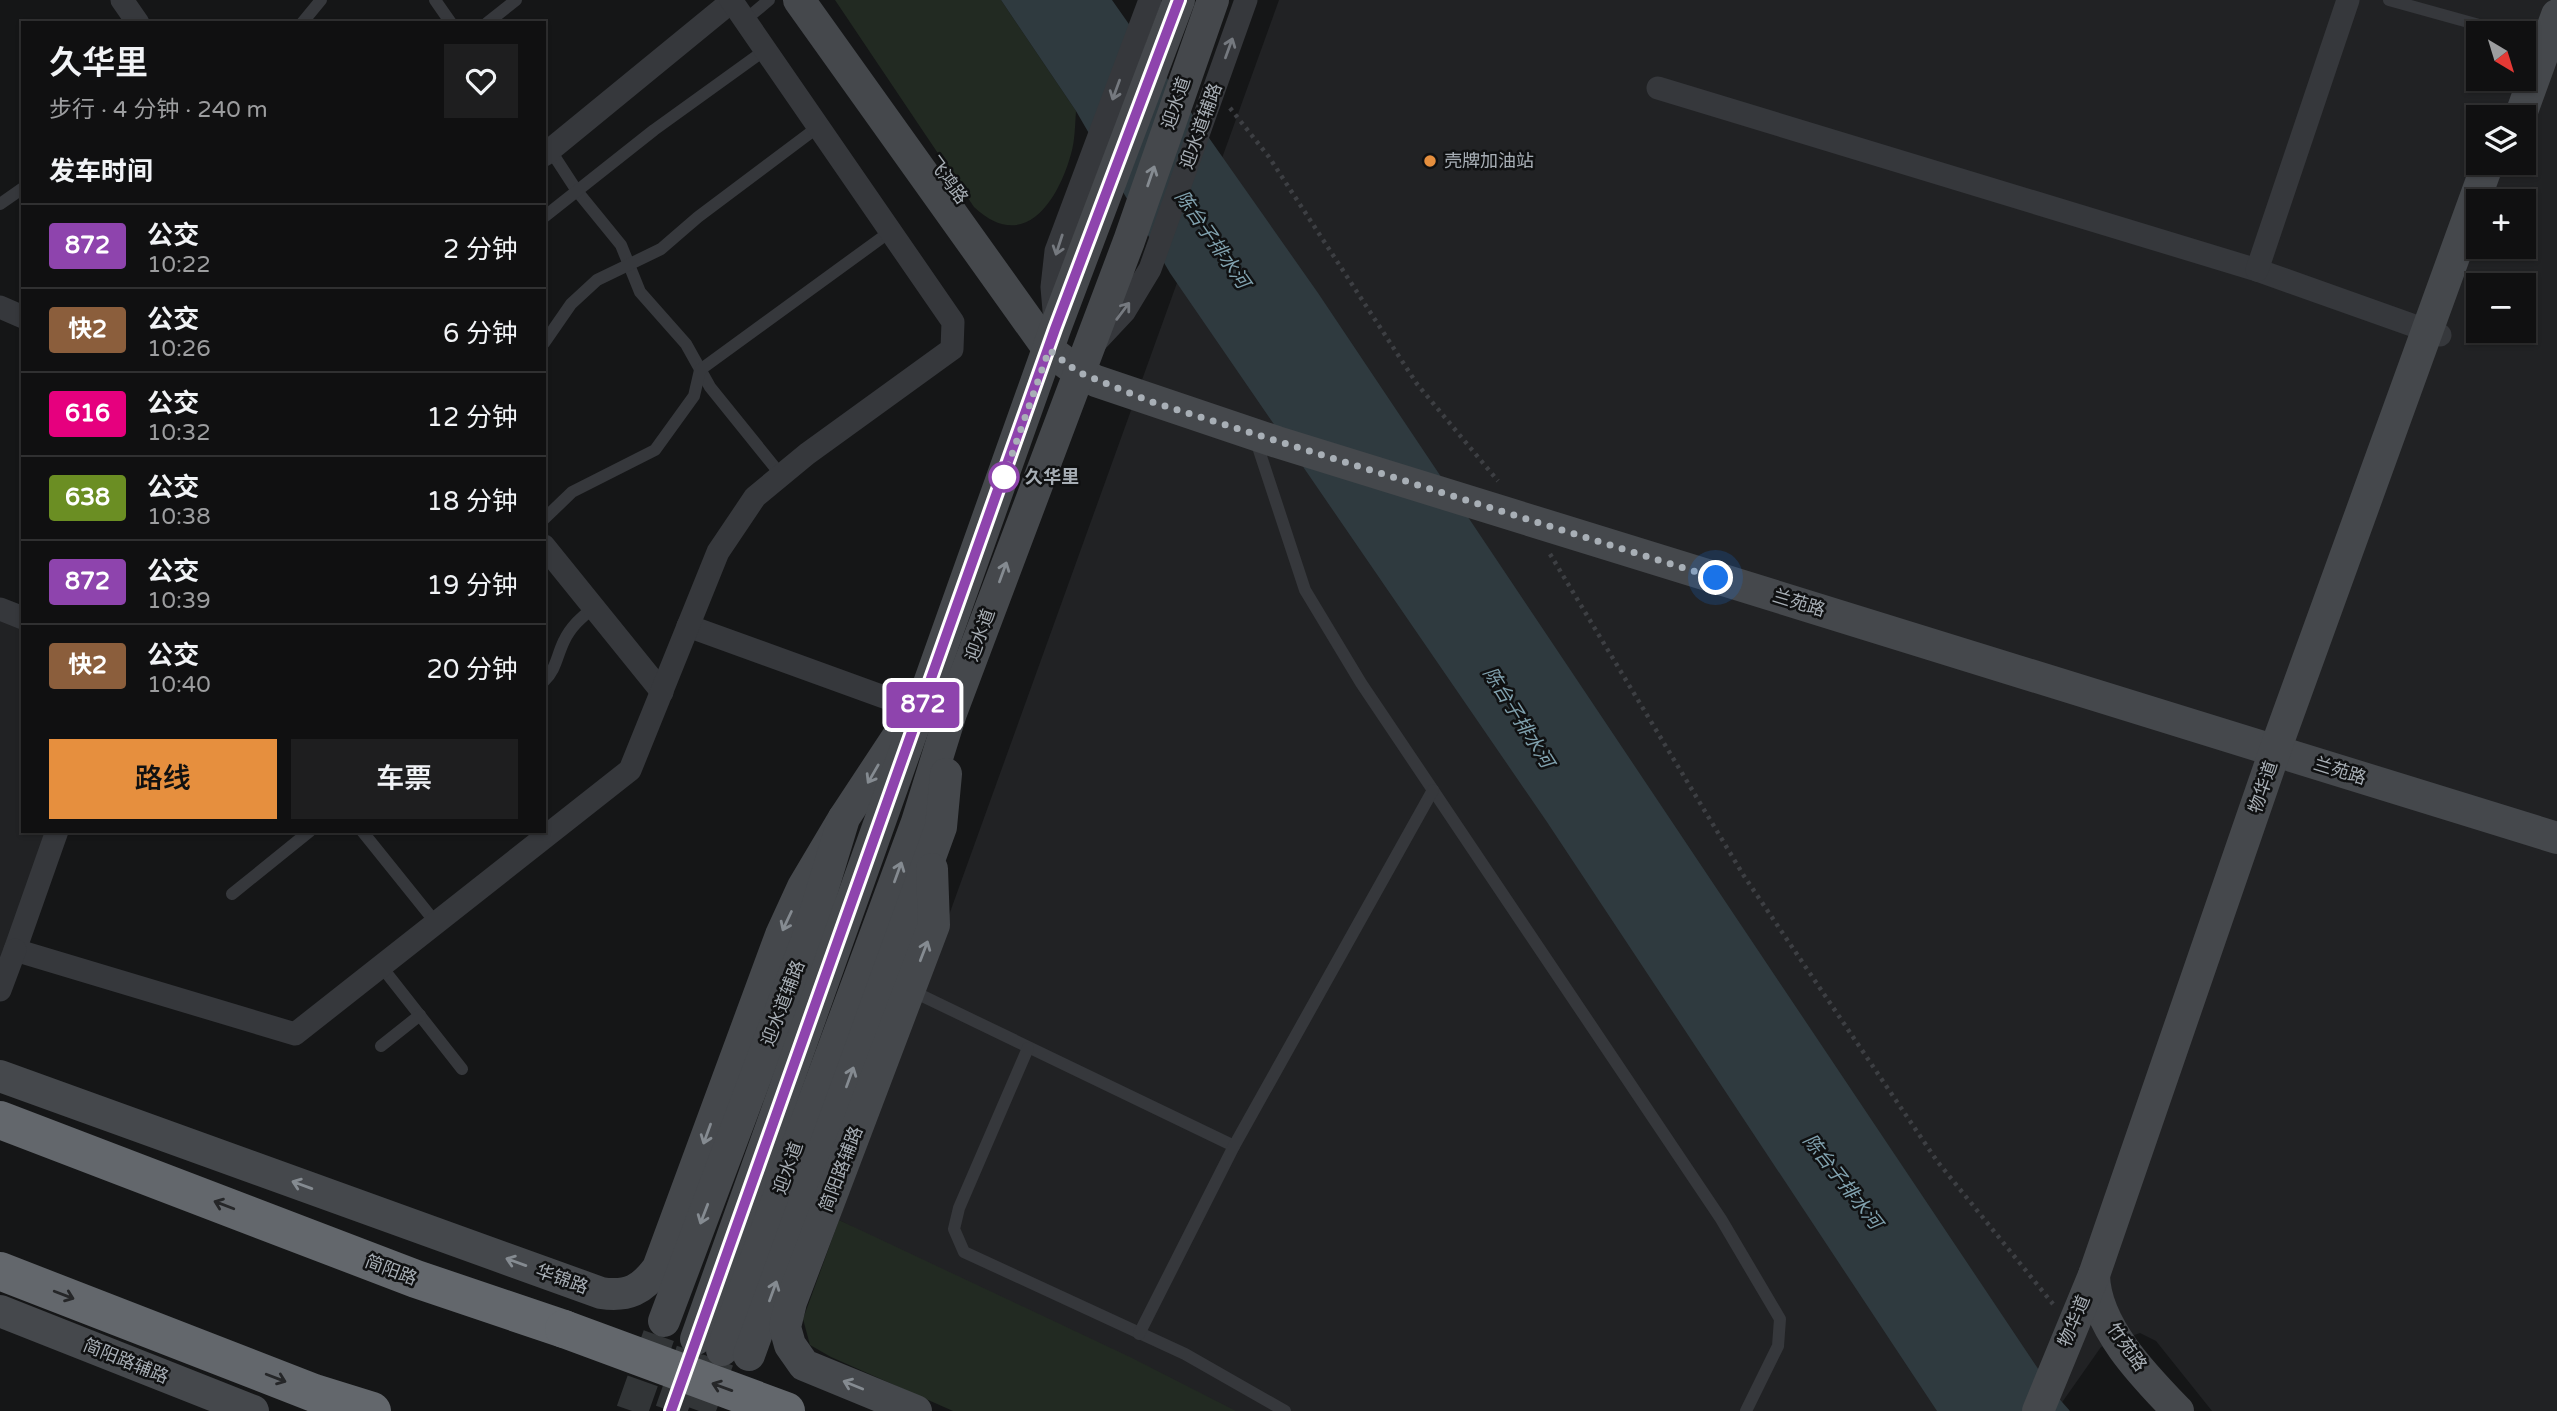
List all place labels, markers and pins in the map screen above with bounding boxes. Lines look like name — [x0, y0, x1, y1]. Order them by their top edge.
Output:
place label: 壳牌加油站 — [1444, 150, 1534, 172]
marker: 壳牌加油站 — [1422, 153, 1438, 169]
marker: 久华里 — [989, 462, 1019, 492]
place label: 久华里 — [1025, 466, 1079, 488]

